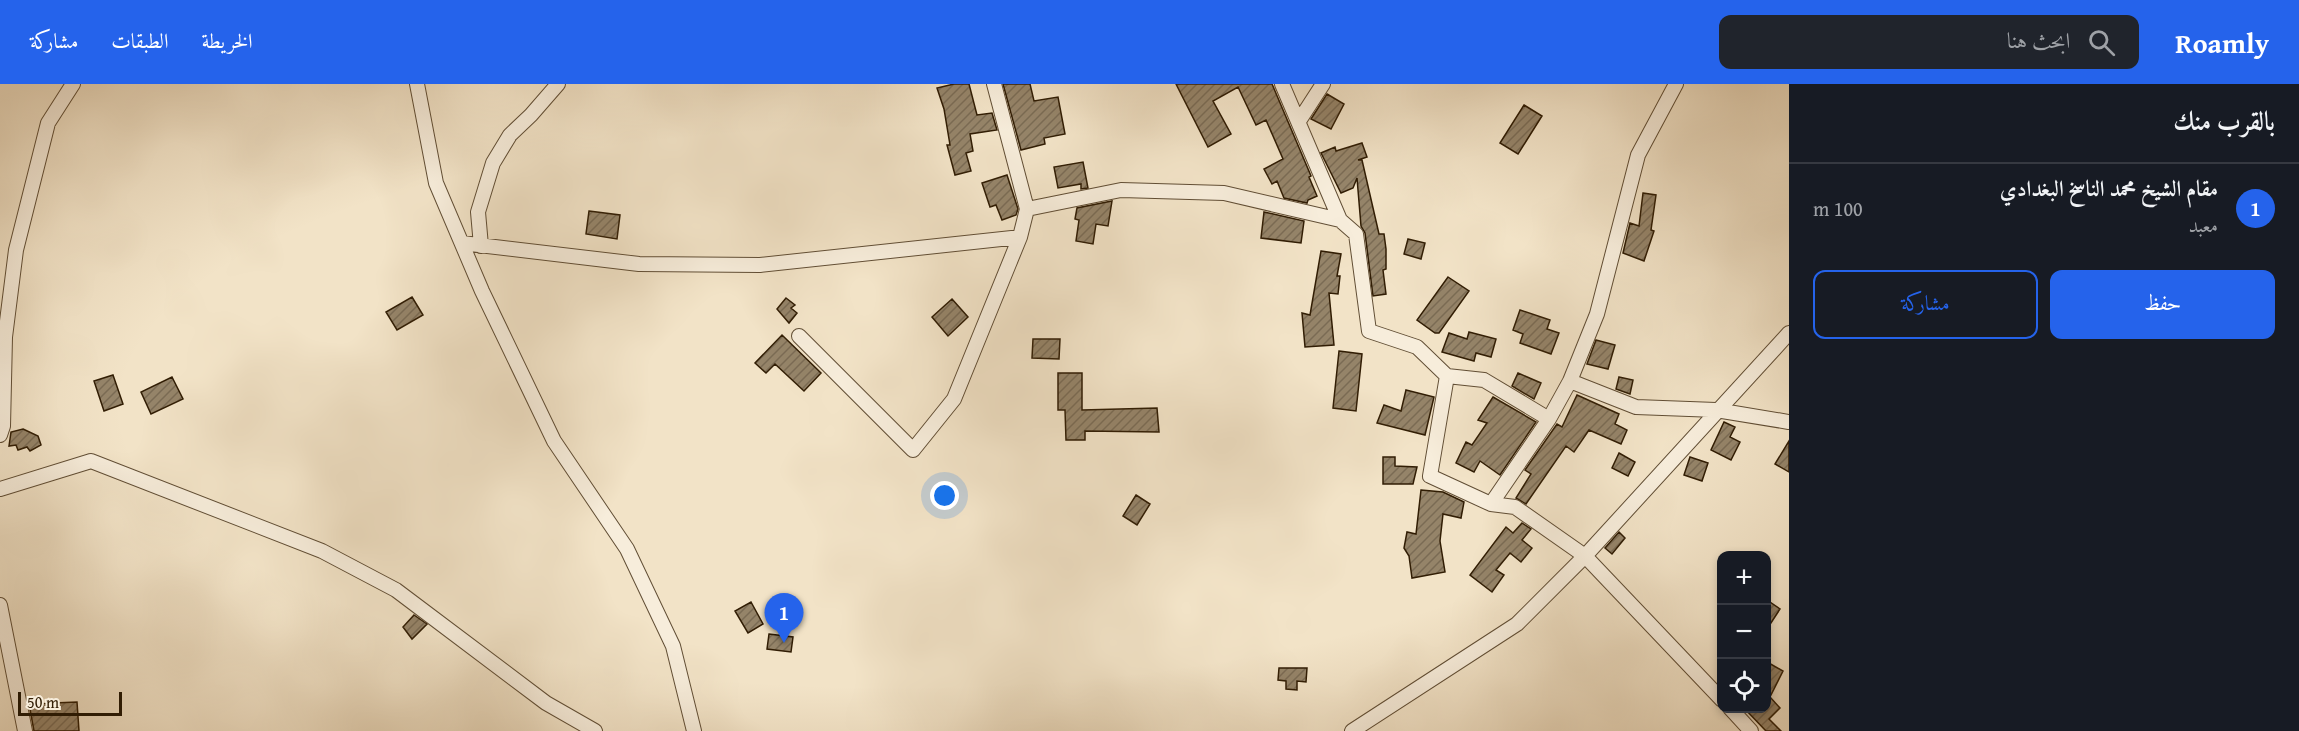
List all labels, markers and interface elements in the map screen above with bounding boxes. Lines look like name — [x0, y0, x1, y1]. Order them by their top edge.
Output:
search box — [1719, 15, 2139, 69]
text: Roamly — [2175, 22, 2269, 63]
text: ابحث هنا — [2007, 24, 2070, 56]
text: مشاركة — [30, 25, 78, 56]
text: الطبقات — [111, 25, 168, 56]
text: الخريطة — [201, 25, 253, 56]
icon: search — [2085, 26, 2118, 59]
text: بالقرب منك — [2173, 101, 2275, 140]
text: مقام الشيخ محمد الناسخ البغدادي — [2000, 172, 2218, 204]
text: 100 m — [1813, 194, 1863, 223]
text: 1 — [2250, 194, 2261, 223]
text: معبد — [2189, 210, 2218, 239]
button: مشاركة — [1813, 270, 2038, 339]
button: حفظ — [2050, 270, 2275, 339]
your location — [930, 481, 959, 510]
map controls — [1717, 551, 1771, 713]
button: + — [1717, 551, 1771, 605]
pin: 1 — [764, 594, 804, 643]
button: − — [1717, 605, 1771, 659]
button: locate — [1717, 659, 1771, 713]
scale bar — [18, 689, 122, 716]
text: 50 m — [27, 690, 59, 714]

